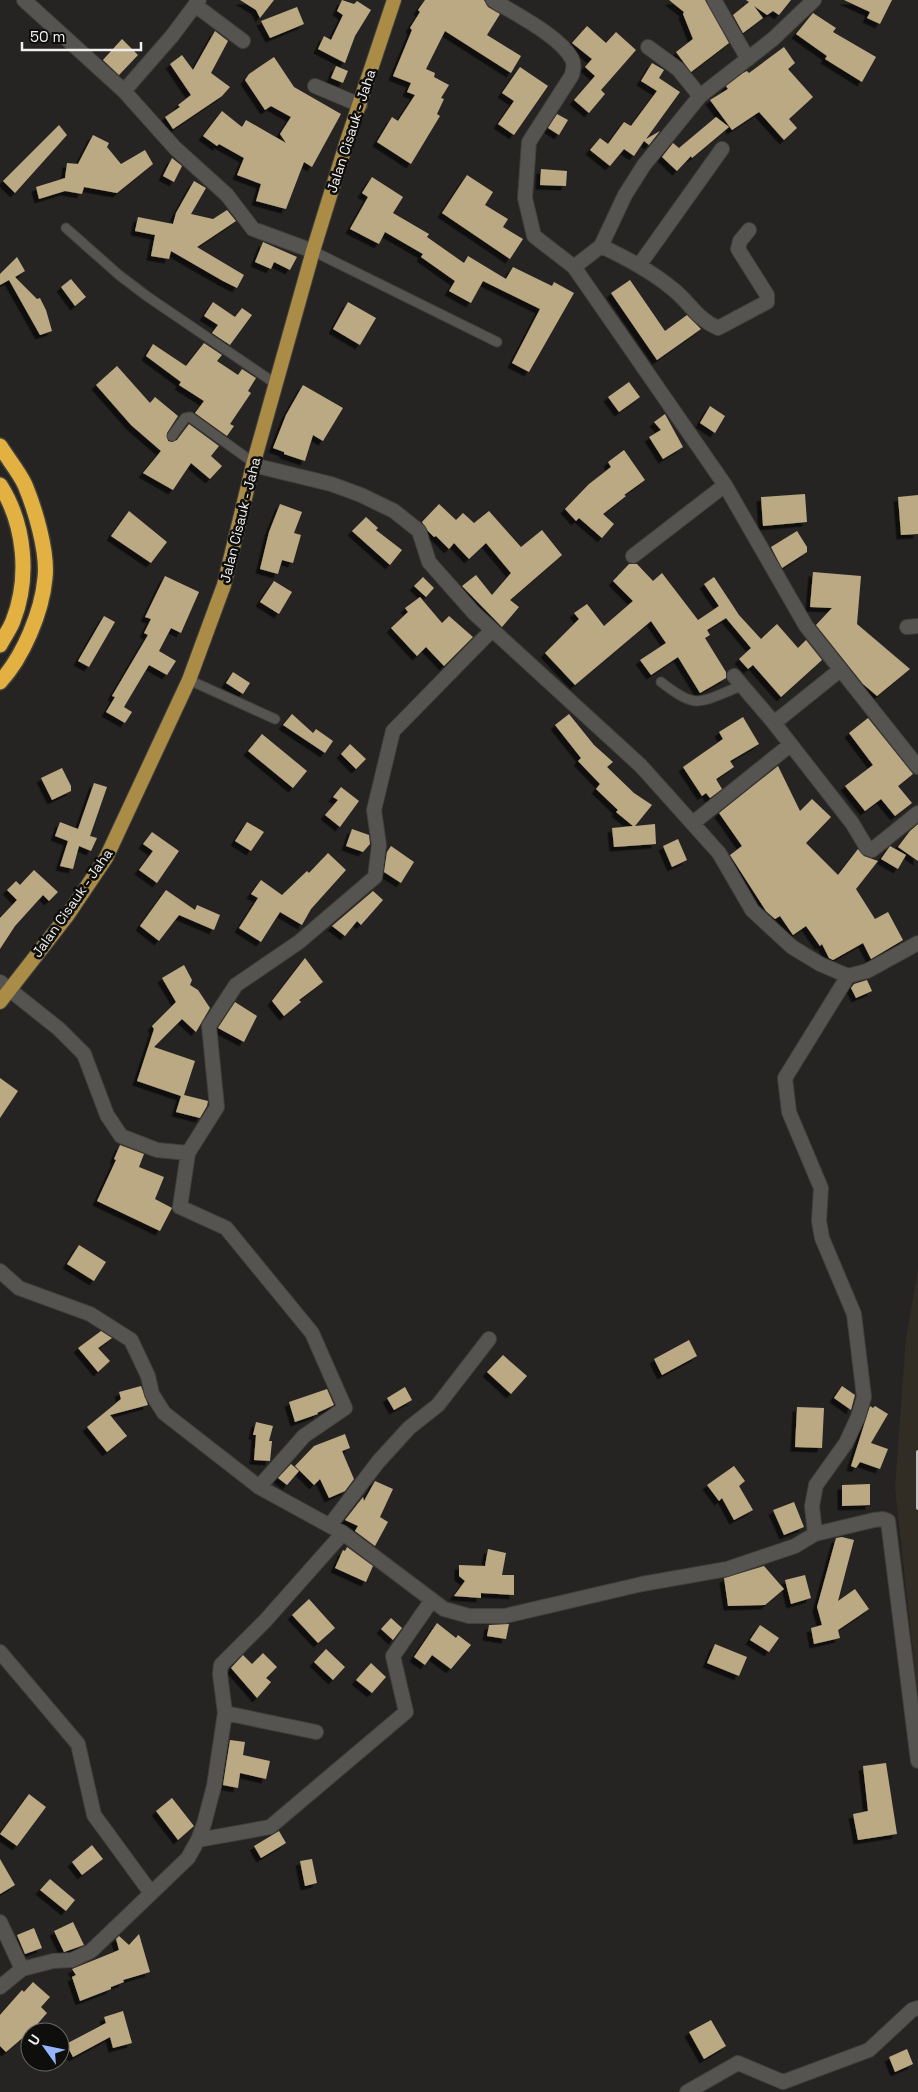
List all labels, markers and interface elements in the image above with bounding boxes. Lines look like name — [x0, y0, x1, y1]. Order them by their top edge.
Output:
scale bar — [22, 20, 141, 52]
text: 50 m — [30, 27, 65, 46]
street label: Jalan Cisauk - Jaha — [323, 67, 379, 195]
street label: Jalan Cisauk - Jaha — [216, 455, 264, 585]
street label: Jalan Cisauk - Jaha — [28, 845, 116, 961]
north arrow — [20, 2022, 70, 2072]
text: U — [24, 2031, 44, 2049]

